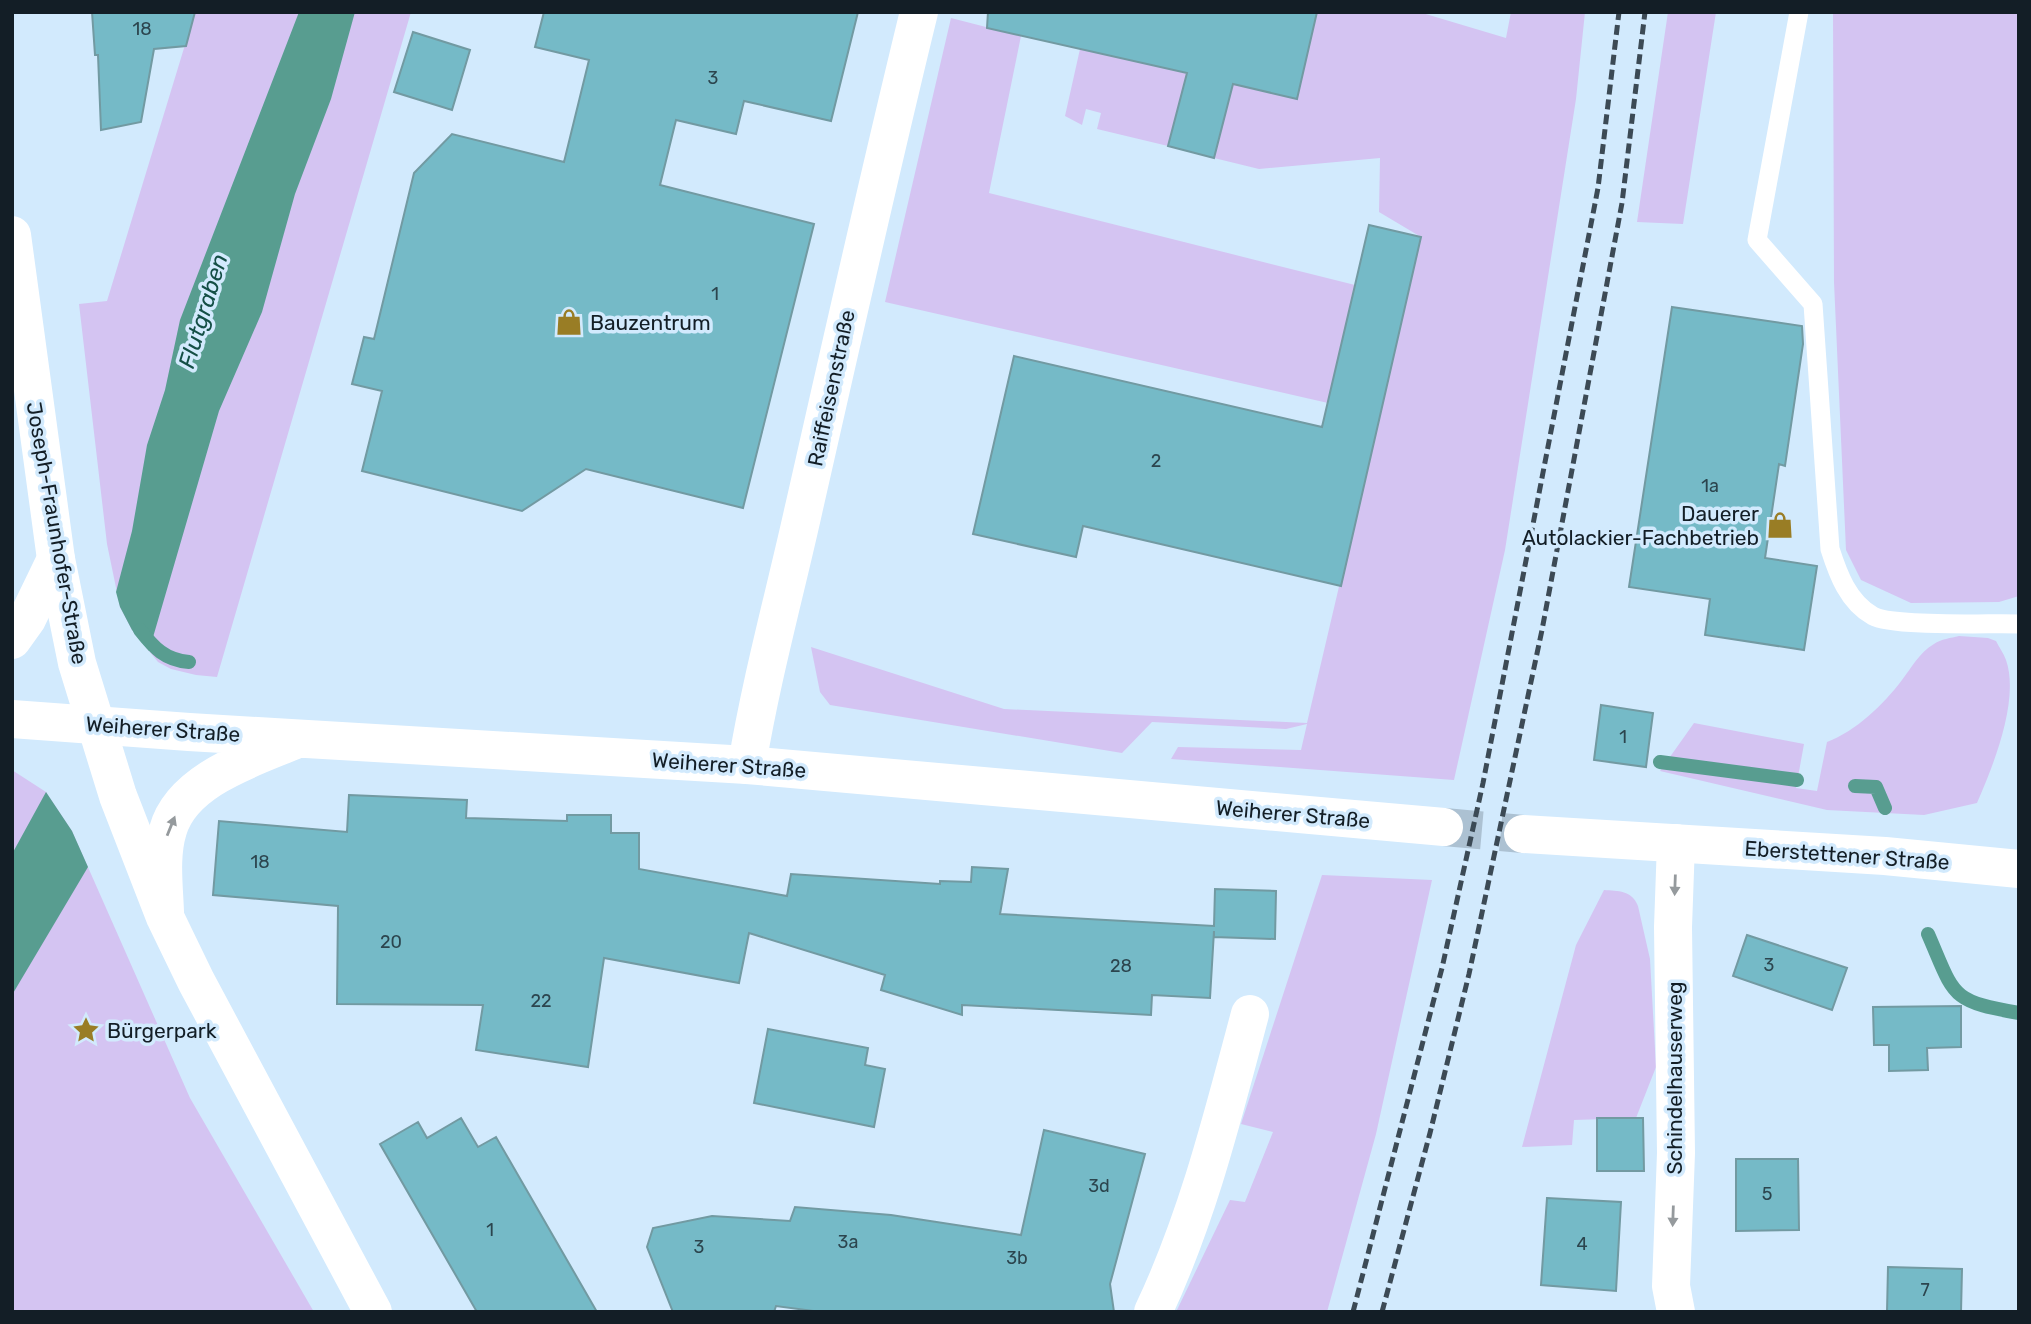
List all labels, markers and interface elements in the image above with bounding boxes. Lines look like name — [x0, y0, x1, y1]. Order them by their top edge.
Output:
house number: 18 — [132, 18, 152, 40]
house number: 3 — [708, 67, 718, 89]
water label: Flutgraben — [172, 250, 234, 372]
house number: 1 — [711, 283, 719, 305]
shop icon: Bauzentrum — [554, 307, 584, 337]
street label: Raiffeisenstraße — [802, 308, 860, 468]
place label: Bauzentrum — [590, 310, 711, 335]
street label: Joseph-Fraunhofer-Straße — [22, 400, 92, 666]
house number: 2 — [1151, 450, 1161, 472]
house number: 1a — [1701, 475, 1719, 497]
place label: Dauerer Autolackier-Fachbetrieb — [1522, 501, 1759, 550]
shop icon: Dauerer Autolackier-Fachbetrieb — [1765, 510, 1795, 540]
street label: Weiherer Straße — [85, 711, 241, 747]
house number: 1 — [1619, 726, 1627, 748]
street label: Weiherer Straße — [651, 747, 807, 783]
street label: Weiherer Straße — [1215, 795, 1371, 833]
one-way arrow — [165, 815, 176, 836]
street label: Eberstettener Straße — [1744, 835, 1950, 875]
house number: 18 — [250, 851, 270, 873]
one-way arrow — [1669, 874, 1680, 896]
house number: 20 — [380, 931, 402, 953]
house number: 3 — [1764, 954, 1774, 976]
house number: 28 — [1110, 955, 1132, 977]
street label: Schindelhauserweg — [1662, 982, 1687, 1174]
house number: 22 — [530, 990, 552, 1012]
place icon: Bürgerpark — [71, 1015, 101, 1045]
place label: Bürgerpark — [107, 1018, 217, 1043]
house number: 3d — [1088, 1175, 1110, 1197]
house number: 5 — [1762, 1183, 1772, 1205]
one-way arrow — [1668, 1205, 1679, 1227]
house number: 1 — [486, 1219, 494, 1241]
house number: 3a — [838, 1231, 858, 1253]
house number: 4 — [1576, 1233, 1588, 1255]
house number: 3 — [694, 1236, 704, 1258]
house number: 3b — [1006, 1247, 1028, 1269]
house number: 7 — [1920, 1279, 1930, 1301]

